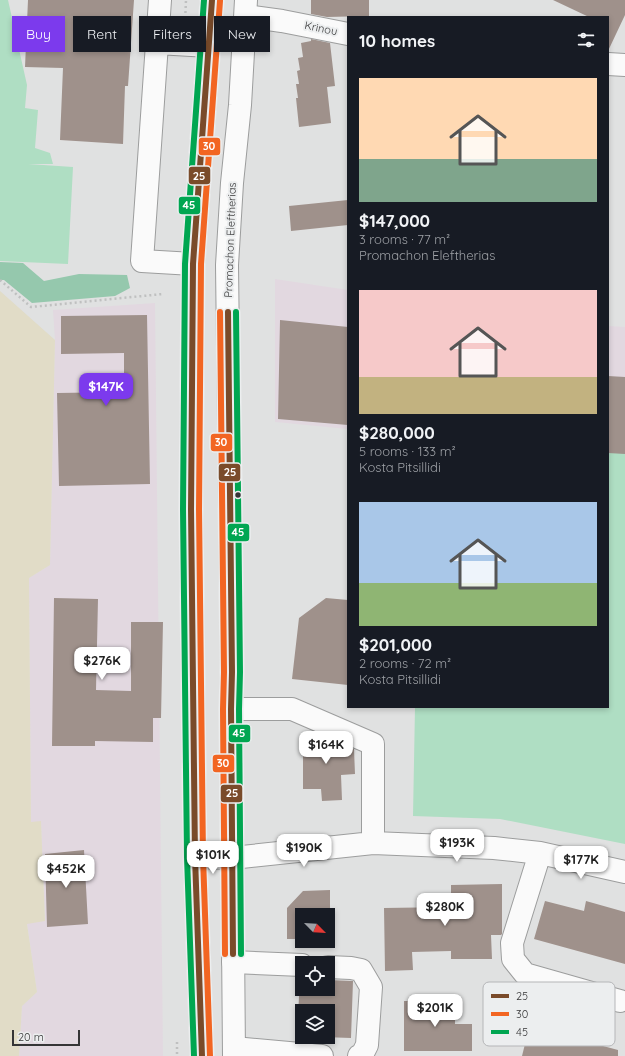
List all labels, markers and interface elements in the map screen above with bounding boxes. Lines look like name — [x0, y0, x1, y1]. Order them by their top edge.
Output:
chip: Buy — [12, 16, 65, 52]
chip: Rent — [73, 16, 131, 52]
chip: Filters — [139, 16, 206, 52]
chip: New — [214, 16, 270, 52]
street label: Krinou — [303, 18, 339, 38]
icon: filters — [575, 29, 597, 51]
text: 10 homes — [359, 30, 435, 51]
icon: home — [442, 104, 514, 176]
line badge: 30 — [198, 137, 221, 156]
text: 30 — [203, 139, 216, 153]
line badge: 25 — [188, 166, 211, 185]
text: 25 — [193, 169, 205, 183]
street label: Promachon Eleftherias — [221, 182, 239, 298]
line badge: 45 — [178, 196, 201, 215]
text: 45 — [183, 198, 195, 212]
text: $147,000 — [359, 210, 430, 231]
text: 3 rooms · 77 m² — [359, 231, 450, 247]
text: Promachon Eleftherias — [359, 247, 495, 263]
icon: home — [442, 316, 514, 388]
pin: $147K — [78, 373, 134, 407]
text: $147K — [88, 378, 124, 394]
text: $280,000 — [359, 422, 435, 443]
line badge: 30 — [210, 433, 233, 452]
text: 30 — [215, 435, 228, 449]
text: 5 rooms · 133 m² — [359, 443, 456, 459]
text: Kosta Pitsillidi — [359, 459, 441, 475]
line badge: 25 — [218, 463, 241, 482]
text: 25 — [224, 465, 236, 479]
unlabelled marker — [233, 490, 243, 500]
line badge: 45 — [227, 523, 250, 542]
text: 45 — [232, 525, 244, 539]
icon: home — [442, 528, 514, 600]
text: $201,000 — [359, 634, 432, 655]
pin: $276K — [74, 647, 130, 681]
text: $276K — [83, 652, 121, 668]
text: 2 rooms · 72 m² — [359, 655, 451, 671]
text: Kosta Pitsillidi — [359, 671, 441, 687]
line badge: 45 — [228, 724, 251, 743]
text: 45 — [233, 726, 245, 740]
pin: $164K — [298, 731, 354, 765]
text: $164K — [308, 736, 344, 752]
line badge: 30 — [212, 754, 235, 773]
text: 30 — [217, 756, 230, 770]
line badge: 25 — [220, 784, 243, 803]
text: 25 — [226, 786, 238, 800]
pin: $193K — [429, 829, 485, 863]
pin: $190K — [276, 834, 332, 868]
text: $193K — [439, 834, 475, 850]
text: $190K — [286, 839, 322, 855]
pin: $101K — [185, 841, 241, 875]
text: $101K — [196, 846, 230, 862]
pin: $177K — [553, 846, 609, 880]
text: $177K — [563, 851, 599, 867]
pin: $452K — [38, 855, 94, 889]
text: $452K — [47, 860, 85, 876]
pin: $280K — [417, 893, 473, 927]
text: $280K — [426, 898, 464, 914]
north arrow — [295, 908, 335, 948]
map controls — [295, 908, 335, 1044]
button: locate — [295, 956, 335, 996]
legend — [483, 982, 615, 1046]
text: 25 — [516, 989, 528, 1003]
pin: $201K — [407, 994, 463, 1028]
text: $201K — [417, 999, 453, 1015]
button: layers — [295, 1004, 335, 1044]
text: 30 — [516, 1007, 528, 1021]
text: 45 — [516, 1025, 528, 1039]
scale bar — [12, 1028, 80, 1047]
text: 20 m — [18, 1030, 44, 1044]

